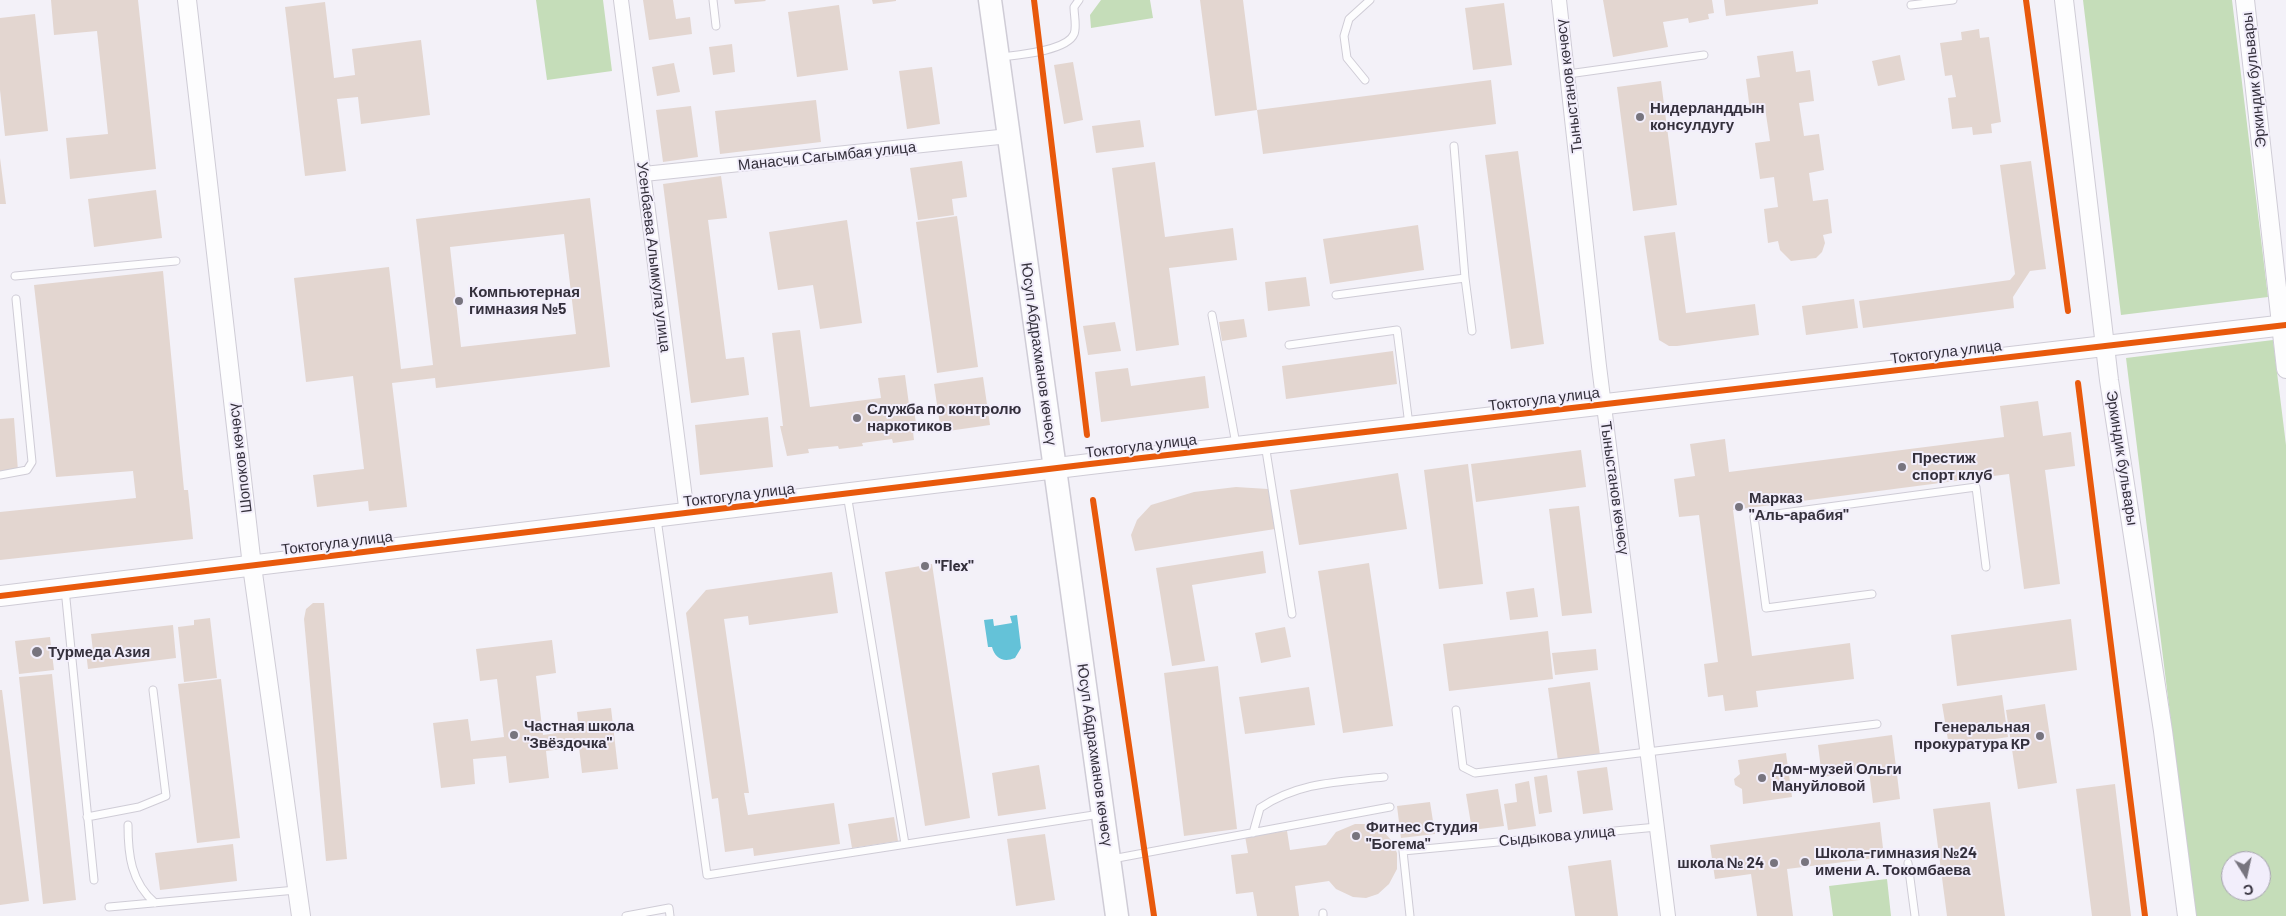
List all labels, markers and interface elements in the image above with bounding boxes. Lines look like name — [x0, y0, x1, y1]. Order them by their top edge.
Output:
street label: Эркиндик бульвары — [2238, 11, 2270, 149]
street label: Тыныстанов көчөсү — [1552, 18, 1586, 154]
place label: Нидерланддын консулдугу — [1650, 99, 1765, 134]
marker: Нидерланддын консулдугу — [1634, 111, 1646, 123]
street label: Манасчи Сагымбая улица — [737, 138, 917, 174]
street label: Усенбаева Алымкула улица — [633, 161, 675, 353]
street label: Юсуп Абдрахманов көчөсү — [1017, 261, 1061, 447]
place label: Компьютерная гимназия №5 — [469, 283, 580, 318]
marker: Компьютерная гимназия №5 — [453, 295, 465, 307]
street label: Токтогула улица — [1889, 336, 2003, 368]
street label: Токтогула улица — [1487, 383, 1601, 415]
street label: Эркиндик бульвары — [2102, 389, 2142, 527]
place label: Служба по контролю наркотиков — [867, 400, 1021, 435]
street label: Шопоков көчөсү — [224, 402, 256, 514]
marker: Служба по контролю наркотиков — [851, 412, 863, 424]
street label: Тыныстанов көчөсү — [1597, 420, 1633, 556]
street label: Токтогула улица — [1084, 430, 1198, 462]
place label: Престиж спорт клуб — [1912, 449, 1993, 484]
marker: Престиж спорт клуб — [1896, 461, 1908, 473]
street label: Токтогула улица — [682, 479, 796, 511]
place label: Марказ "Аль-арабия" — [1749, 489, 1849, 524]
marker: Марказ "Аль-арабия" — [1733, 501, 1745, 513]
street label: Токтогула улица — [280, 527, 394, 559]
place label: "Flex" — [935, 557, 974, 575]
marker: "Flex" — [919, 560, 931, 572]
place label: Турмеда Азия — [48, 643, 150, 661]
marker: Турмеда Азия — [30, 645, 44, 659]
street label: Юсуп Абдрахманов көчөсү — [1073, 662, 1117, 848]
place label: Частная школа "Звёздочка" — [524, 717, 634, 752]
place label: Генеральная прокуратура КР — [1914, 718, 2030, 753]
marker: Частная школа "Звёздочка" — [508, 729, 520, 741]
marker: Генеральная прокуратура КР — [2034, 730, 2046, 742]
place label: Дом-музей Ольги Мануйловой — [1772, 760, 1902, 795]
marker: Дом-музей Ольги Мануйловой — [1756, 772, 1768, 784]
place label: Фитнес Студия "Богема" — [1366, 818, 1478, 853]
street label: Сыдыкова улица — [1498, 822, 1616, 850]
marker: Фитнес Студия "Богема" — [1350, 830, 1362, 842]
place label: Школа-гимназия №24 имени А. Токомбаева — [1815, 844, 1977, 879]
north arrow — [2221, 851, 2271, 901]
place label: школа № 24 — [1677, 854, 1764, 872]
marker: Школа-гимназия №24 имени А. Токомбаева — [1799, 856, 1811, 868]
marker: школа № 24 — [1768, 857, 1780, 869]
text: С — [2242, 881, 2255, 900]

